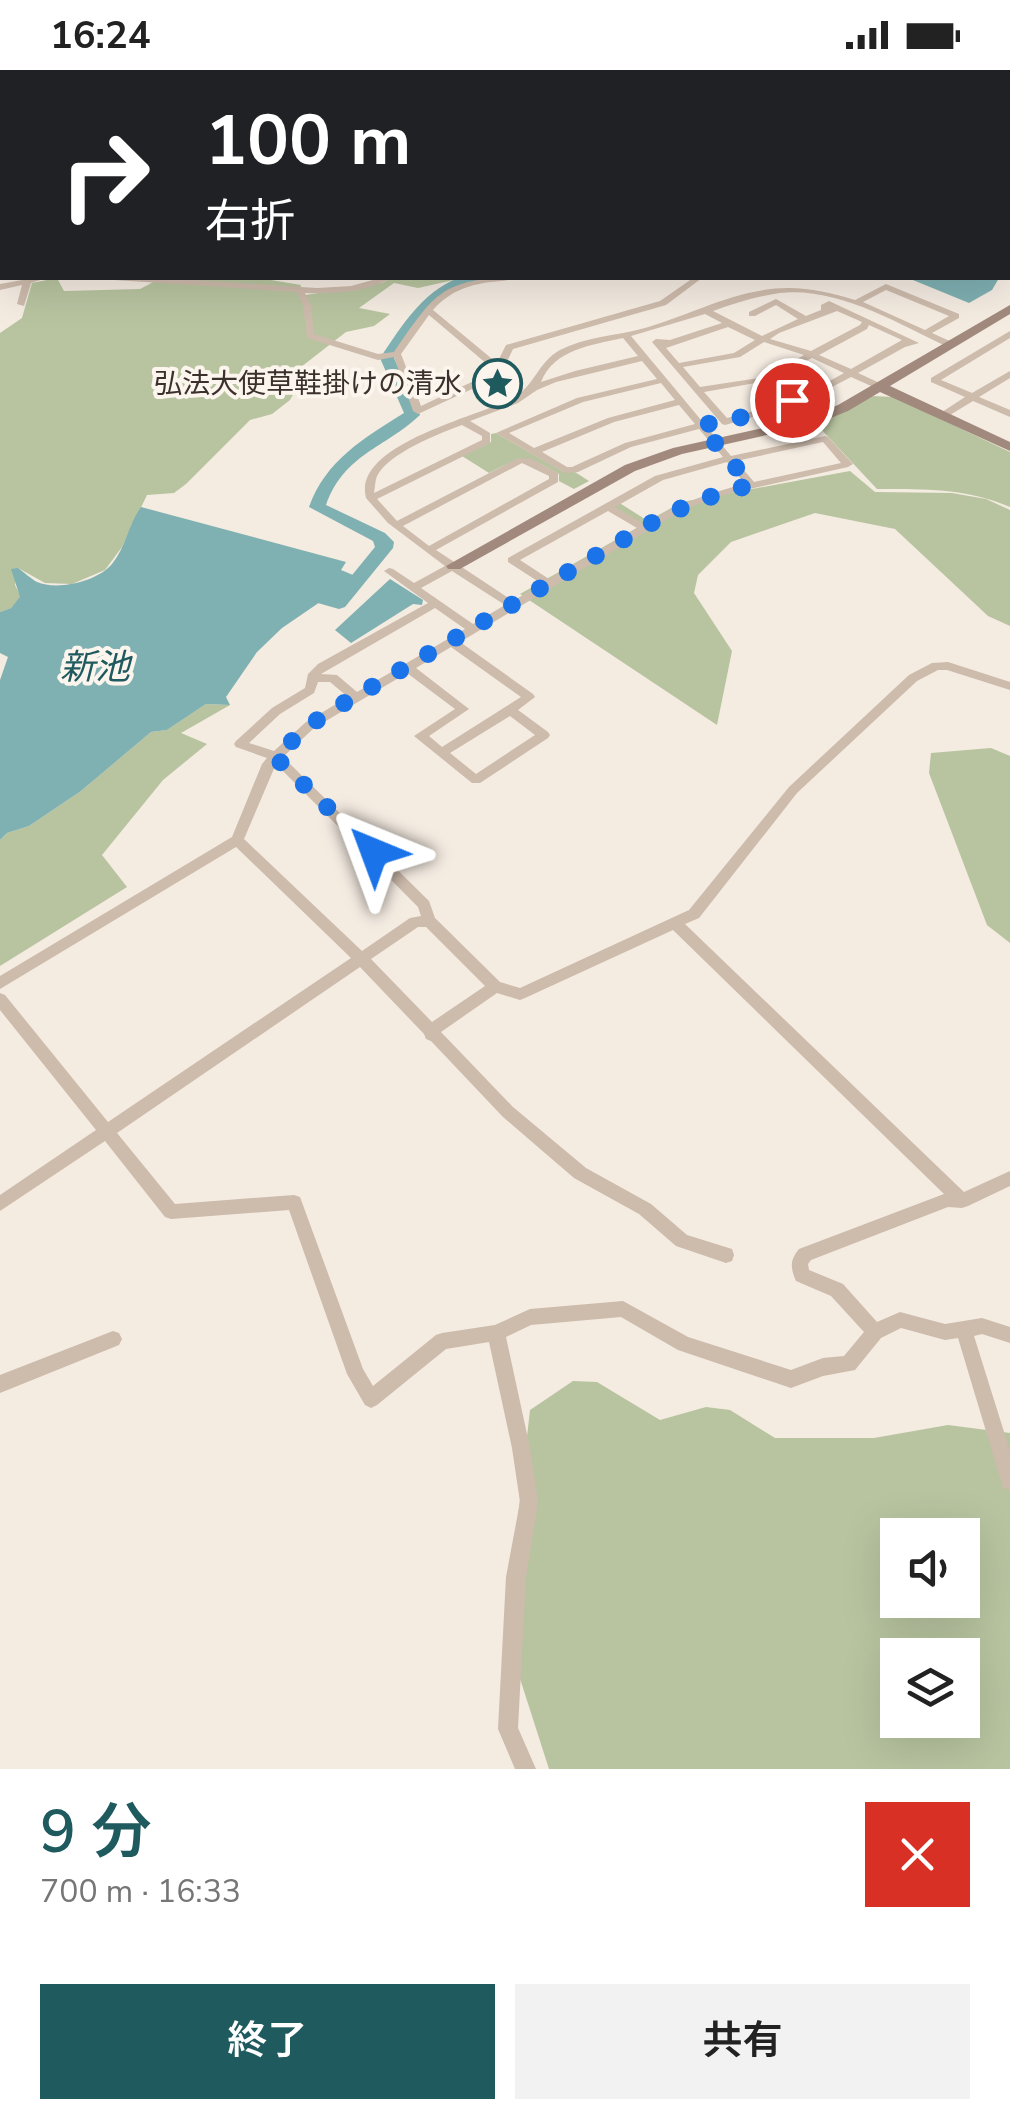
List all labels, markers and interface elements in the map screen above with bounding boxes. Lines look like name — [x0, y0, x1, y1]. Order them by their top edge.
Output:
text: 16:24 — [50, 10, 151, 61]
text: 100 m — [205, 93, 411, 189]
icon: right — [40, 110, 170, 240]
text: 右折 — [205, 191, 295, 252]
place icon: 弘法大使草鞋掛けの清水 — [471, 357, 523, 409]
pin — [750, 358, 835, 443]
place label: 弘法大使草鞋掛けの清水 — [154, 365, 462, 403]
icon: arrive — [765, 373, 820, 428]
water label: 新池 — [60, 644, 133, 691]
position arrow — [322, 800, 426, 904]
map controls — [880, 1518, 980, 1738]
button: sound — [880, 1518, 980, 1618]
button: layers — [880, 1638, 980, 1738]
text: 9 分 — [40, 1791, 152, 1873]
button: close — [865, 1802, 970, 1907]
text: 700 m · 16:33 — [40, 1870, 241, 1913]
button: 終了 — [40, 1984, 495, 2099]
button: 共有 — [515, 1984, 970, 2099]

